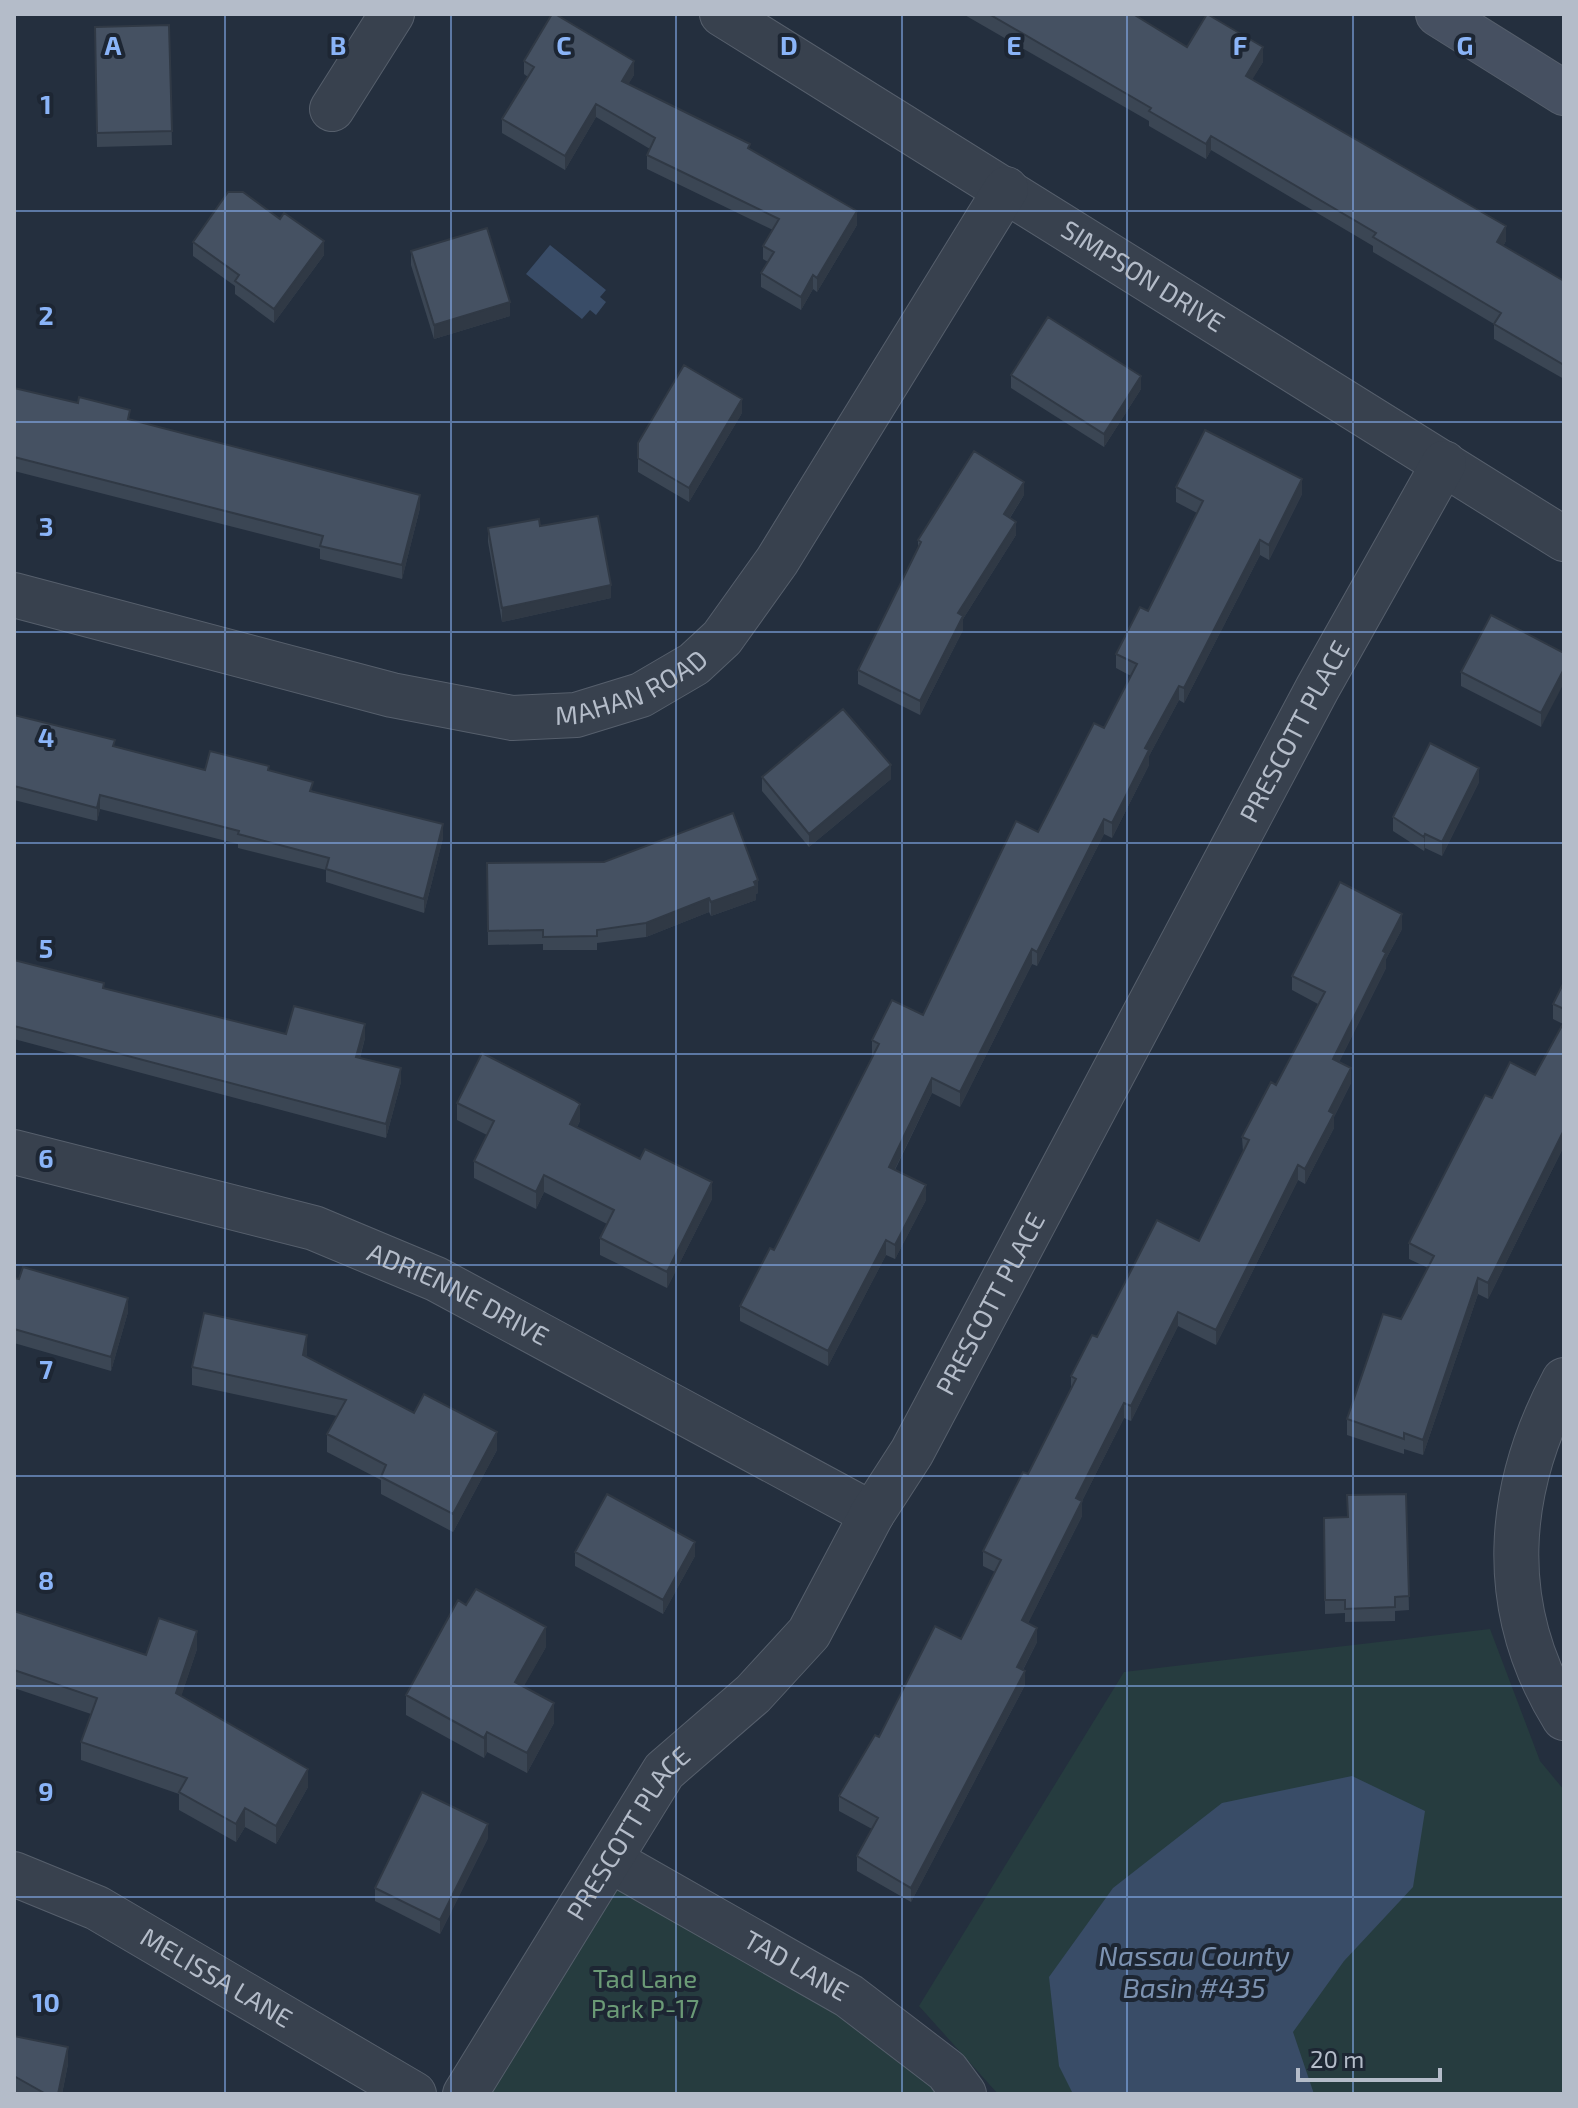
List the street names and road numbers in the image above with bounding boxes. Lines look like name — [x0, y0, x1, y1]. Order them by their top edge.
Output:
street label: SIMPSON DRIVE — [1056, 213, 1231, 338]
street label: PRESCOTT PLACE — [1232, 635, 1355, 827]
street label: MAHAN ROAD — [554, 643, 713, 730]
street label: PRESCOTT PLACE — [928, 1207, 1050, 1400]
street label: ADRIENNE DRIVE — [363, 1235, 555, 1351]
street label: PRESCOTT PLACE — [559, 1739, 695, 1925]
street label: MELISSA LANE — [136, 1920, 298, 2033]
street label: TAD LANE — [739, 1923, 855, 2007]

